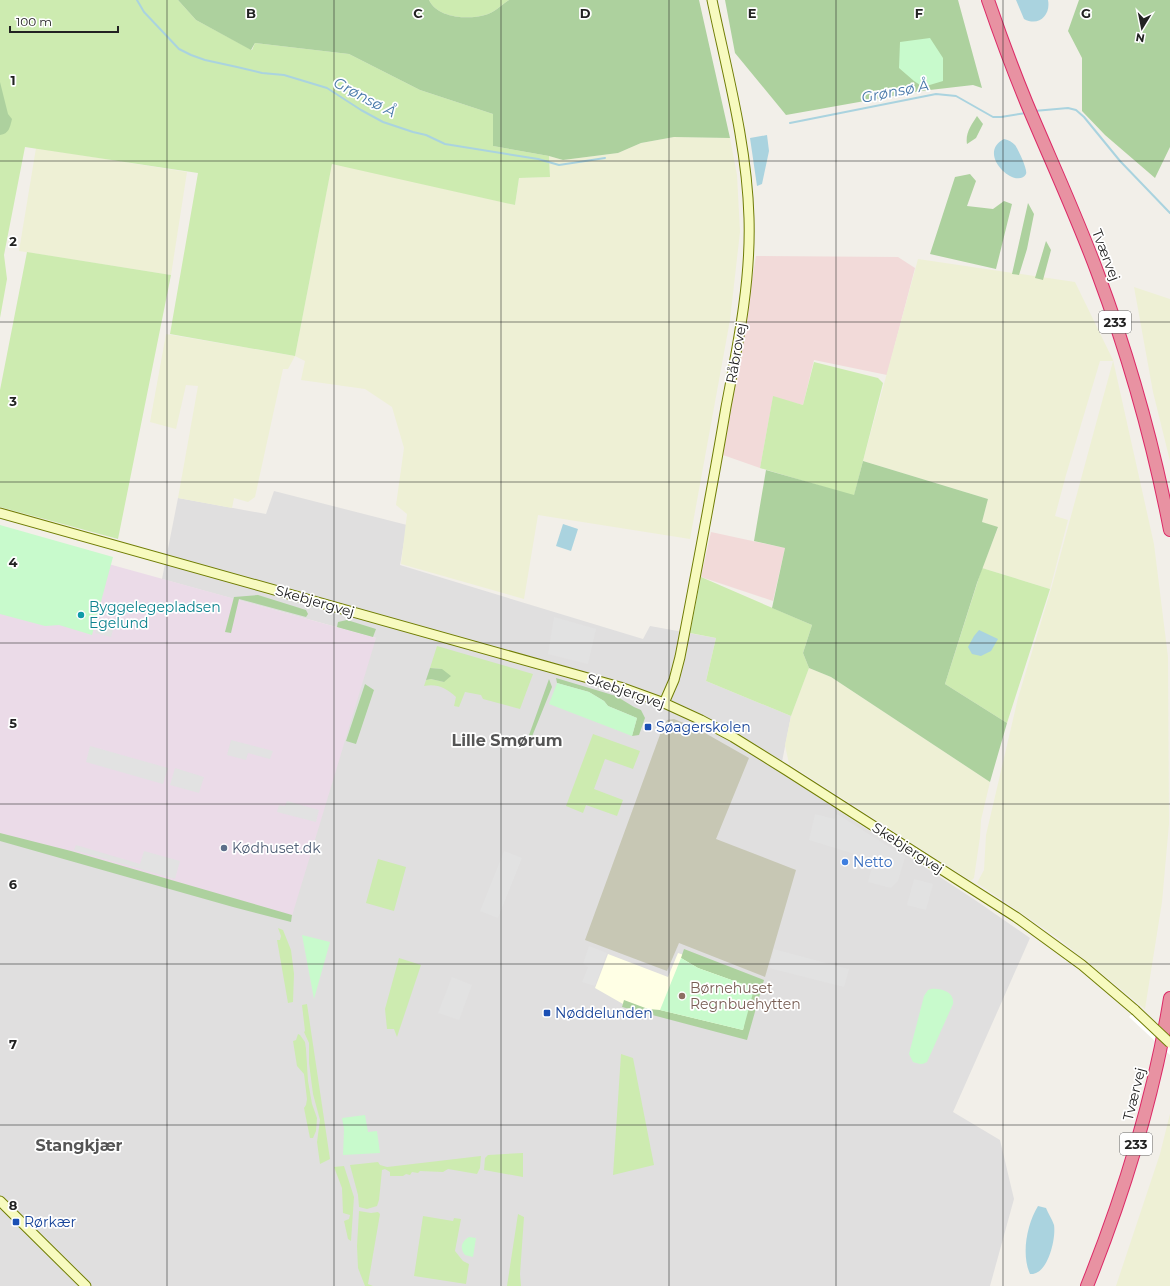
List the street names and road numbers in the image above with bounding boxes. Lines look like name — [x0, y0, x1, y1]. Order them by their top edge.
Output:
street label: Tværvej — [1088, 227, 1124, 283]
road number: 233 — [1099, 311, 1131, 333]
street label: Råbrovej — [722, 321, 750, 385]
street label: Skebjergvej — [273, 581, 357, 621]
street label: Skebjergvej — [585, 669, 667, 713]
street label: Skebjergvej — [869, 818, 947, 878]
street label: Tværvej — [1119, 1066, 1149, 1122]
road number: 233 — [1120, 1133, 1152, 1155]

